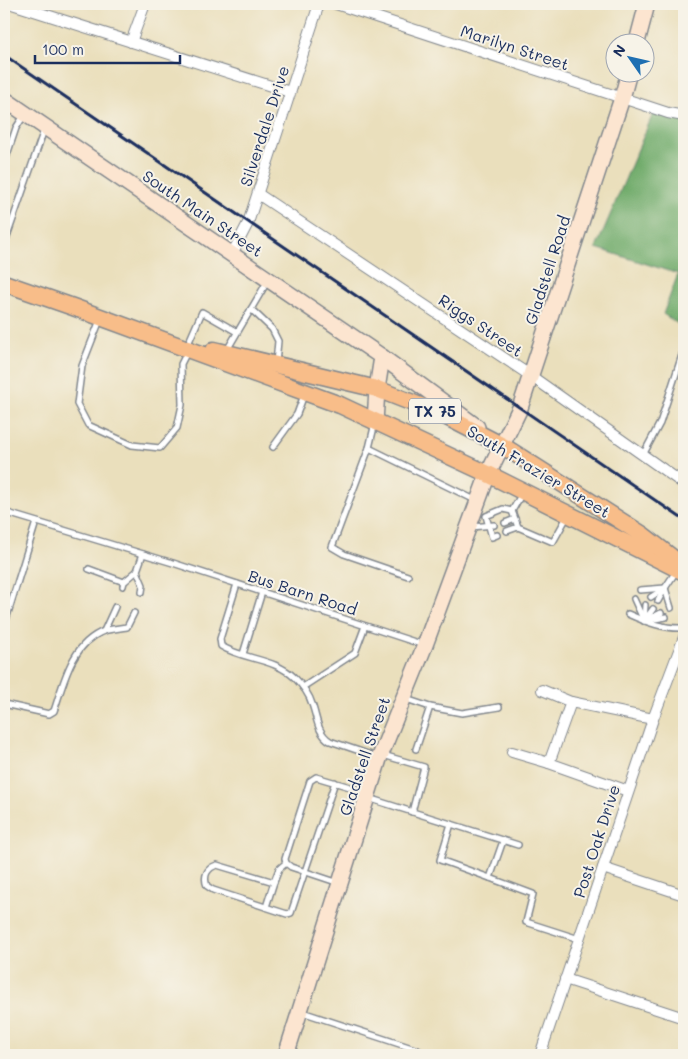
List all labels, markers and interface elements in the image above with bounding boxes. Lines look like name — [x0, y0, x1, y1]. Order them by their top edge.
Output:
street label: Marilyn Street — [458, 20, 572, 74]
scale bar — [35, 32, 180, 64]
north arrow — [606, 32, 656, 82]
text: 100 m — [42, 39, 84, 59]
text: N — [608, 41, 630, 60]
street label: Silverdale Drive — [235, 63, 293, 189]
street label: South Main Street — [139, 165, 267, 261]
street label: Gladstell Road — [519, 213, 575, 327]
street label: Riggs Street — [435, 289, 527, 361]
road number: TX 75 — [409, 398, 461, 424]
street label: South Frazier Street — [464, 420, 614, 522]
street label: Bus Barn Road — [246, 564, 360, 620]
street label: Gladstell Street — [334, 694, 394, 818]
street label: Post Oak Drive — [568, 782, 624, 900]

